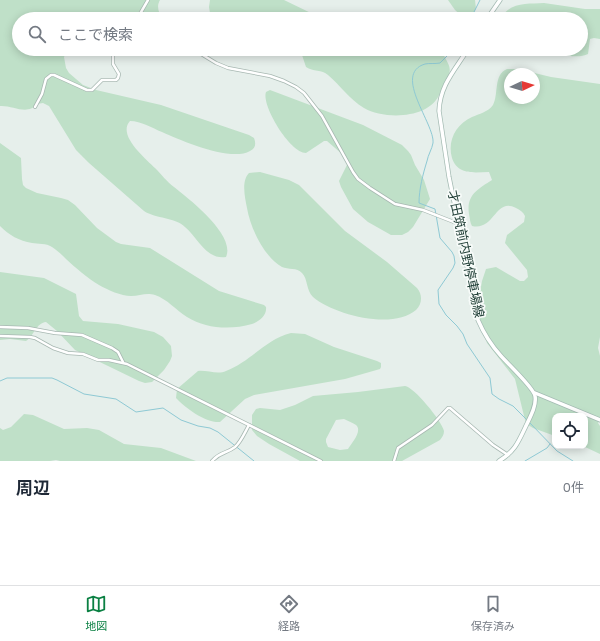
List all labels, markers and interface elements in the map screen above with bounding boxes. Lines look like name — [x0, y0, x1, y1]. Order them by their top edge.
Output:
search box — [12, 12, 588, 56]
icon: search — [26, 23, 48, 45]
text: ここで検索 — [58, 24, 133, 45]
north arrow — [504, 68, 540, 104]
street label: 才田筑前内野停車場線 — [443, 188, 489, 320]
map controls — [552, 413, 588, 449]
button: locate — [552, 413, 588, 449]
text: 周辺 — [16, 476, 50, 500]
text: 0件 — [563, 478, 584, 497]
tab: 地図 — [85, 593, 107, 635]
tab: 経路 — [278, 593, 300, 635]
tab: 保存済み — [471, 593, 515, 635]

